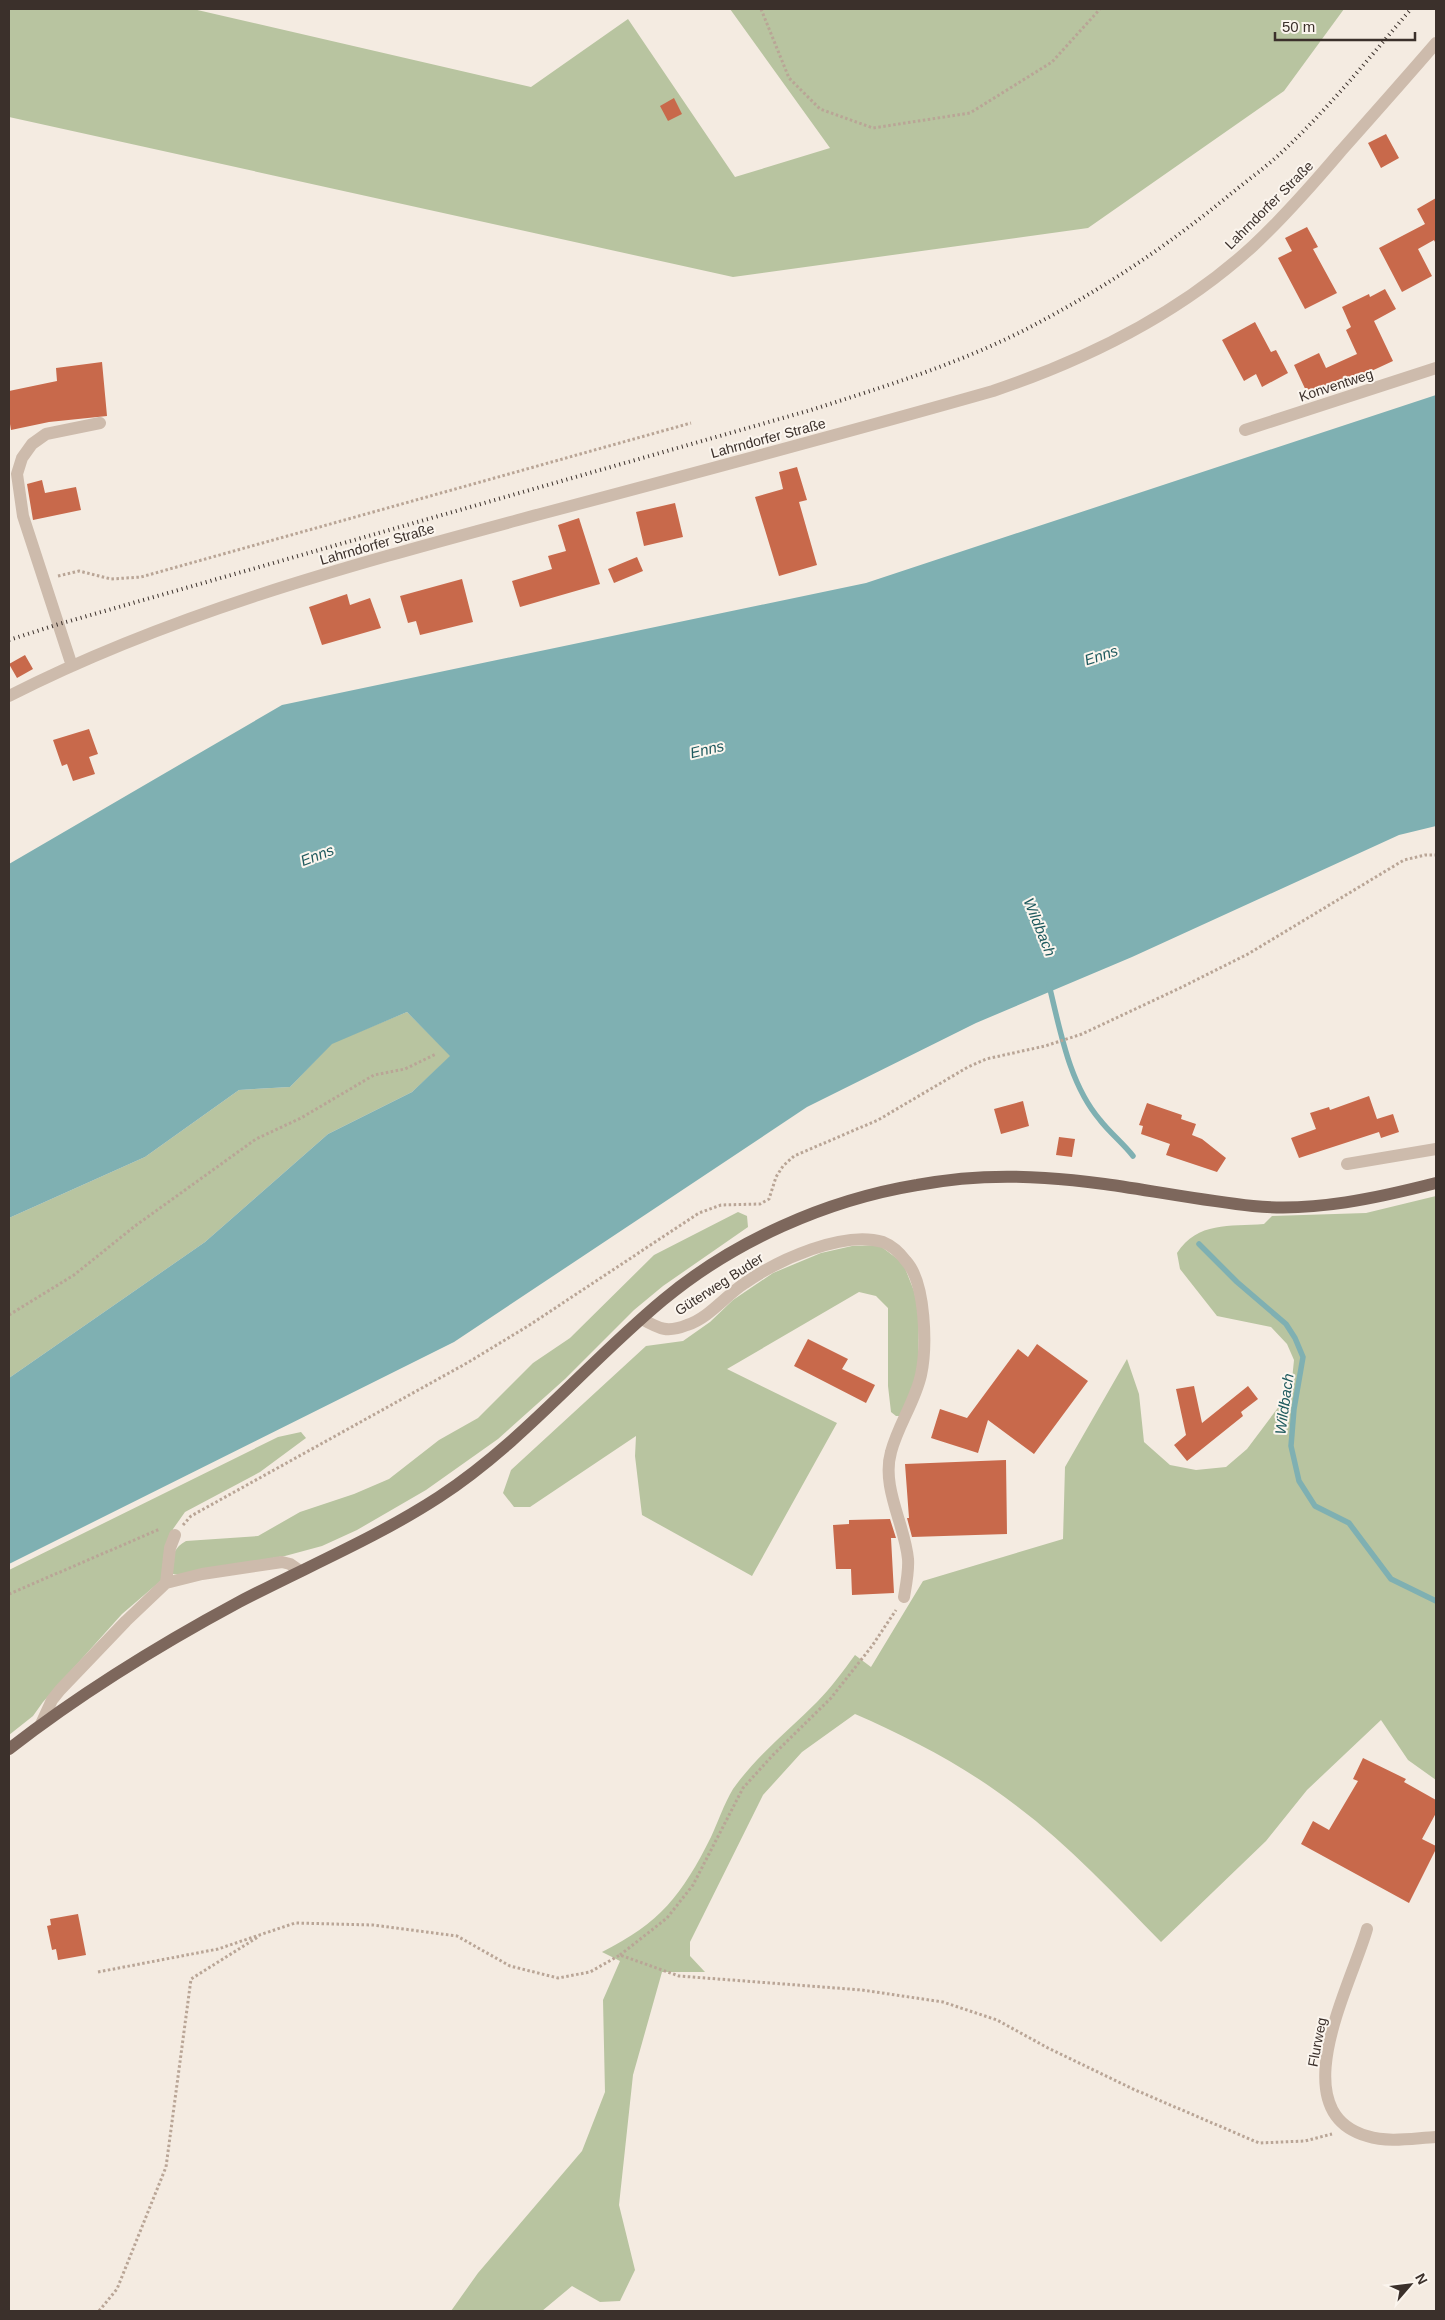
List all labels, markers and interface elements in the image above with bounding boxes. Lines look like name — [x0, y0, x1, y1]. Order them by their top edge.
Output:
scale bar — [1275, 10, 1415, 42]
text: 50 m — [1282, 18, 1315, 35]
street label: Lahrndorfer Straße — [1222, 157, 1317, 252]
street label: Konventweg — [1297, 365, 1375, 405]
street label: Lahrndorfer Straße — [709, 415, 827, 461]
street label: Lahrndorfer Straße — [318, 520, 436, 568]
water label: Enns — [1082, 641, 1120, 668]
water label: Enns — [688, 737, 726, 761]
water label: Enns — [298, 841, 336, 869]
water label: Wildbach — [1021, 895, 1059, 959]
street label: Güterweg Buder — [672, 1249, 766, 1318]
water label: Wildbach — [1271, 1372, 1297, 1436]
street label: Flurweg — [1304, 2016, 1330, 2068]
north arrow — [1385, 2260, 1435, 2310]
text: N — [1412, 2271, 1431, 2287]

